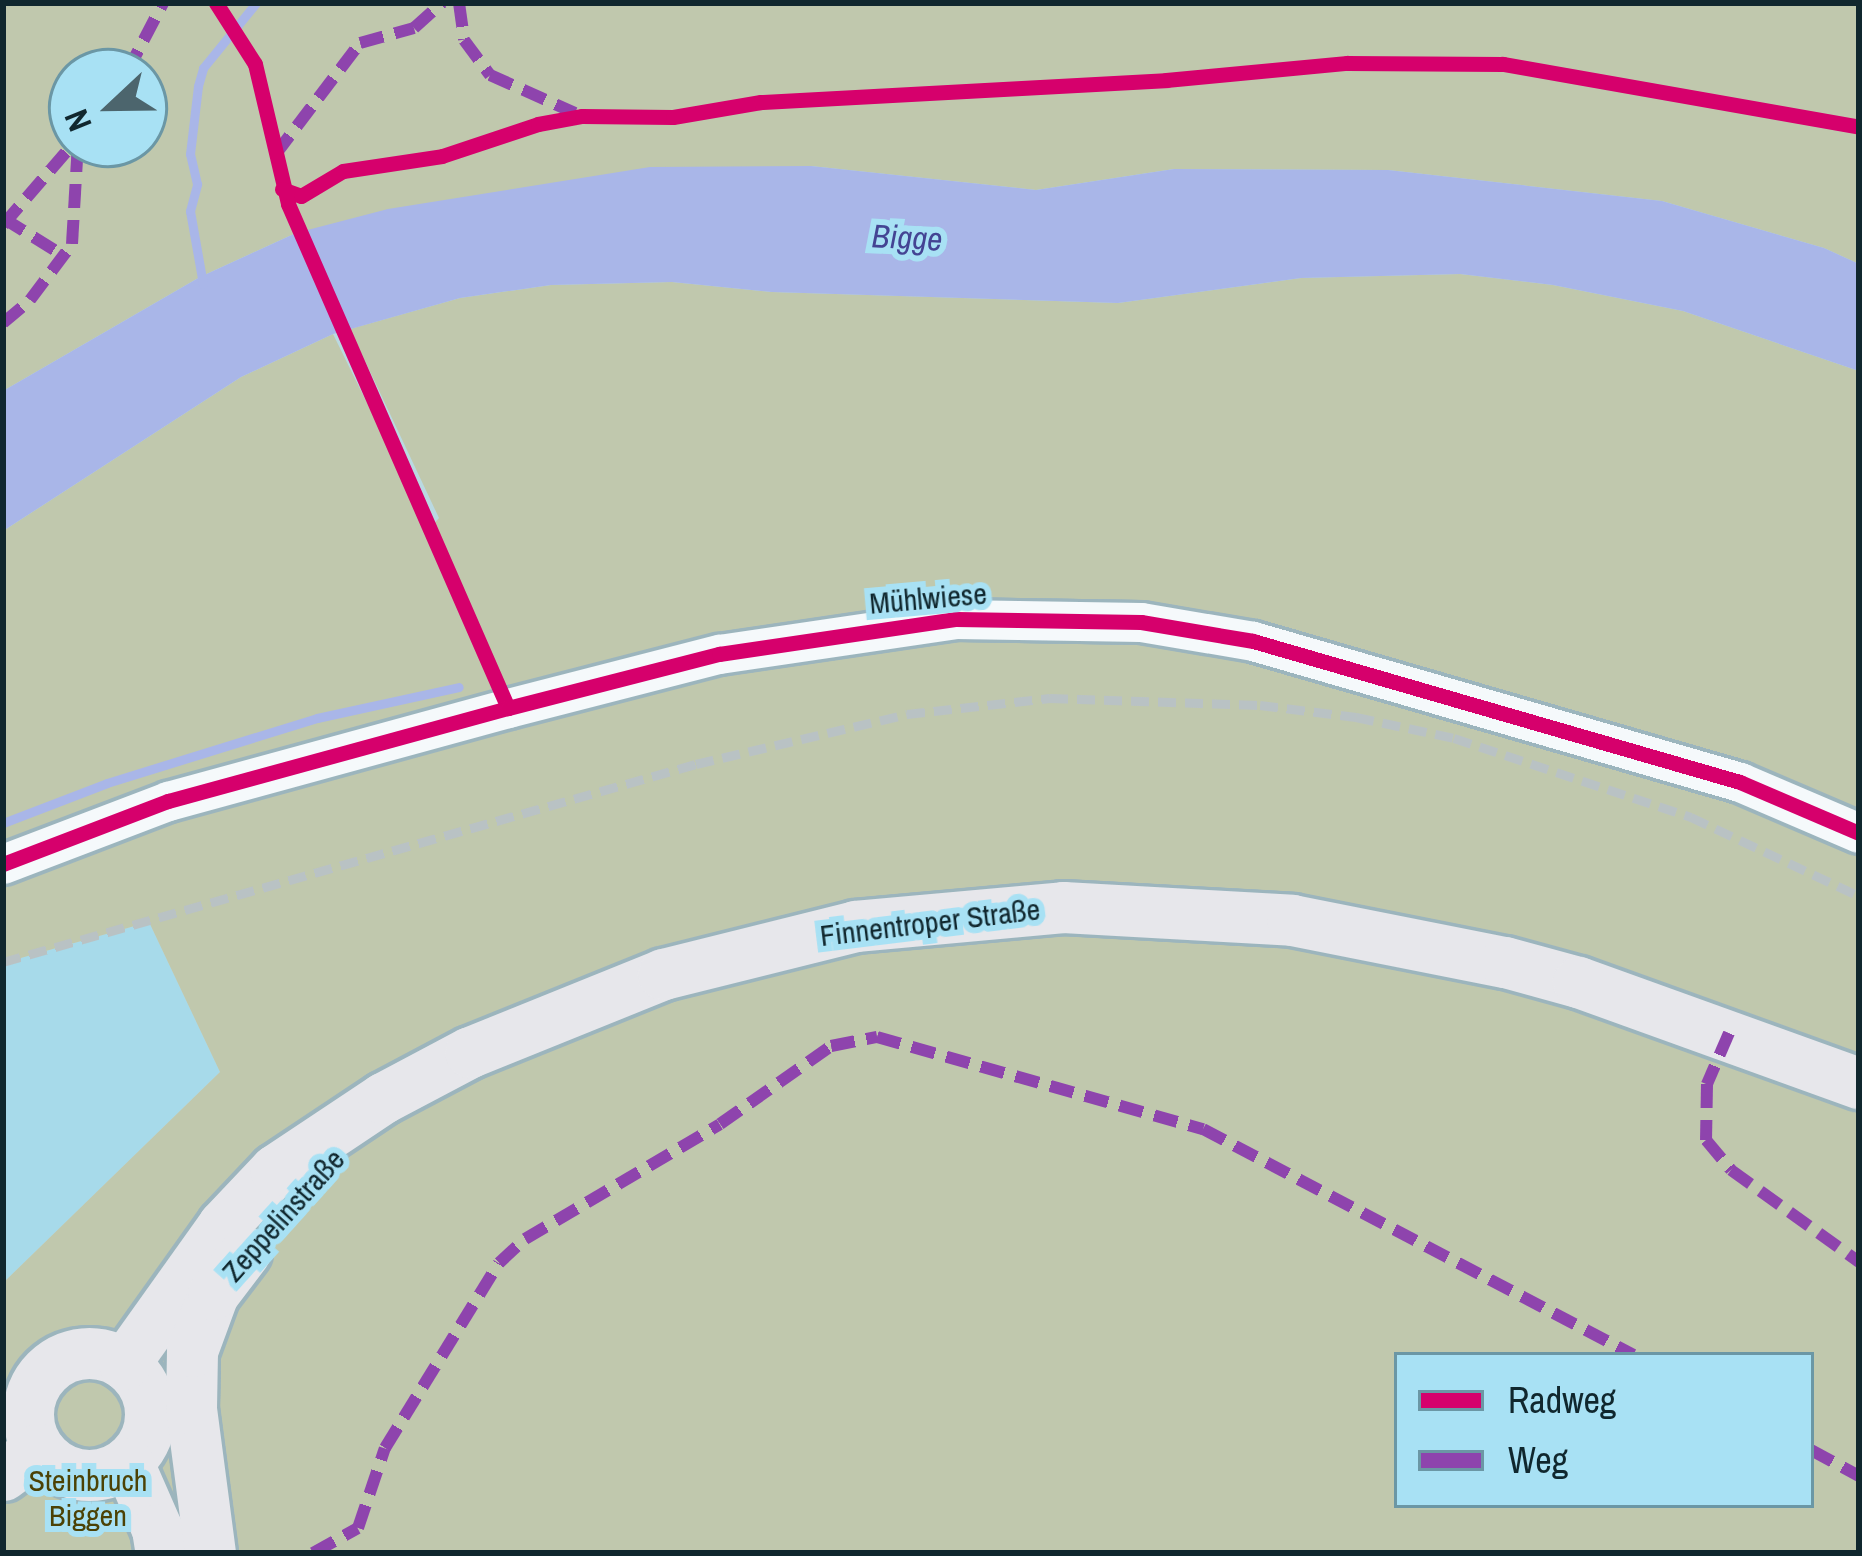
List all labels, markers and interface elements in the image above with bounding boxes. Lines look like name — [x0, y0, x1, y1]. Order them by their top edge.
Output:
north arrow — [48, 48, 168, 168]
text: N — [53, 103, 101, 138]
water label: Bigge — [871, 216, 943, 260]
street label: Mühlwiese — [868, 575, 988, 621]
street label: Finnentroper Straße — [818, 891, 1042, 953]
street label: Zeppelinstraße — [214, 1141, 352, 1289]
legend — [1394, 1352, 1814, 1508]
text: Radweg — [1508, 1376, 1616, 1424]
text: Weg — [1508, 1436, 1568, 1484]
park label: Steinbruch Biggen — [29, 1462, 147, 1532]

